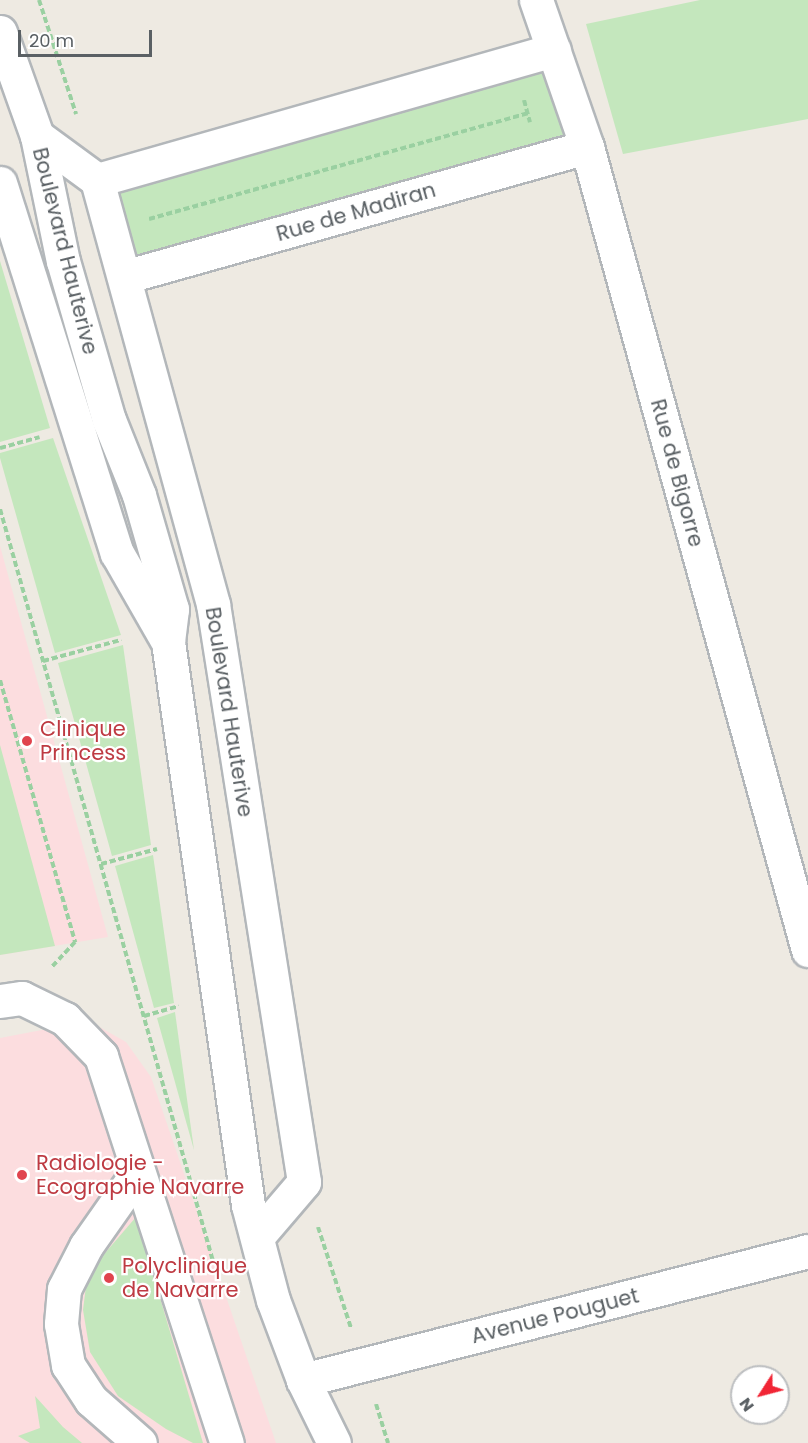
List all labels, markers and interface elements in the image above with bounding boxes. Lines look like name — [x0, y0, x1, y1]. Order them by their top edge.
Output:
scale bar — [21, 18, 154, 56]
text: 20 m — [29, 28, 74, 53]
street label: Boulevard Hauterive — [27, 145, 103, 357]
street label: Rue de Madiran — [273, 177, 439, 247]
street label: Rue de Bigorre — [645, 396, 709, 550]
street label: Boulevard Hauterive — [200, 605, 258, 819]
place label: Clinique Princess — [40, 716, 126, 766]
marker: Clinique Princess — [18, 732, 36, 750]
place label: Radiologie - Ecographie Navarre — [36, 1150, 244, 1200]
marker: Radiologie - Ecographie Navarre — [13, 1166, 31, 1184]
place label: Polyclinique de Navarre — [122, 1253, 247, 1303]
marker: Polyclinique de Navarre — [100, 1269, 118, 1287]
street label: Avenue Pouguet — [469, 1283, 641, 1349]
north arrow — [730, 1365, 790, 1425]
text: N — [734, 1393, 760, 1416]

